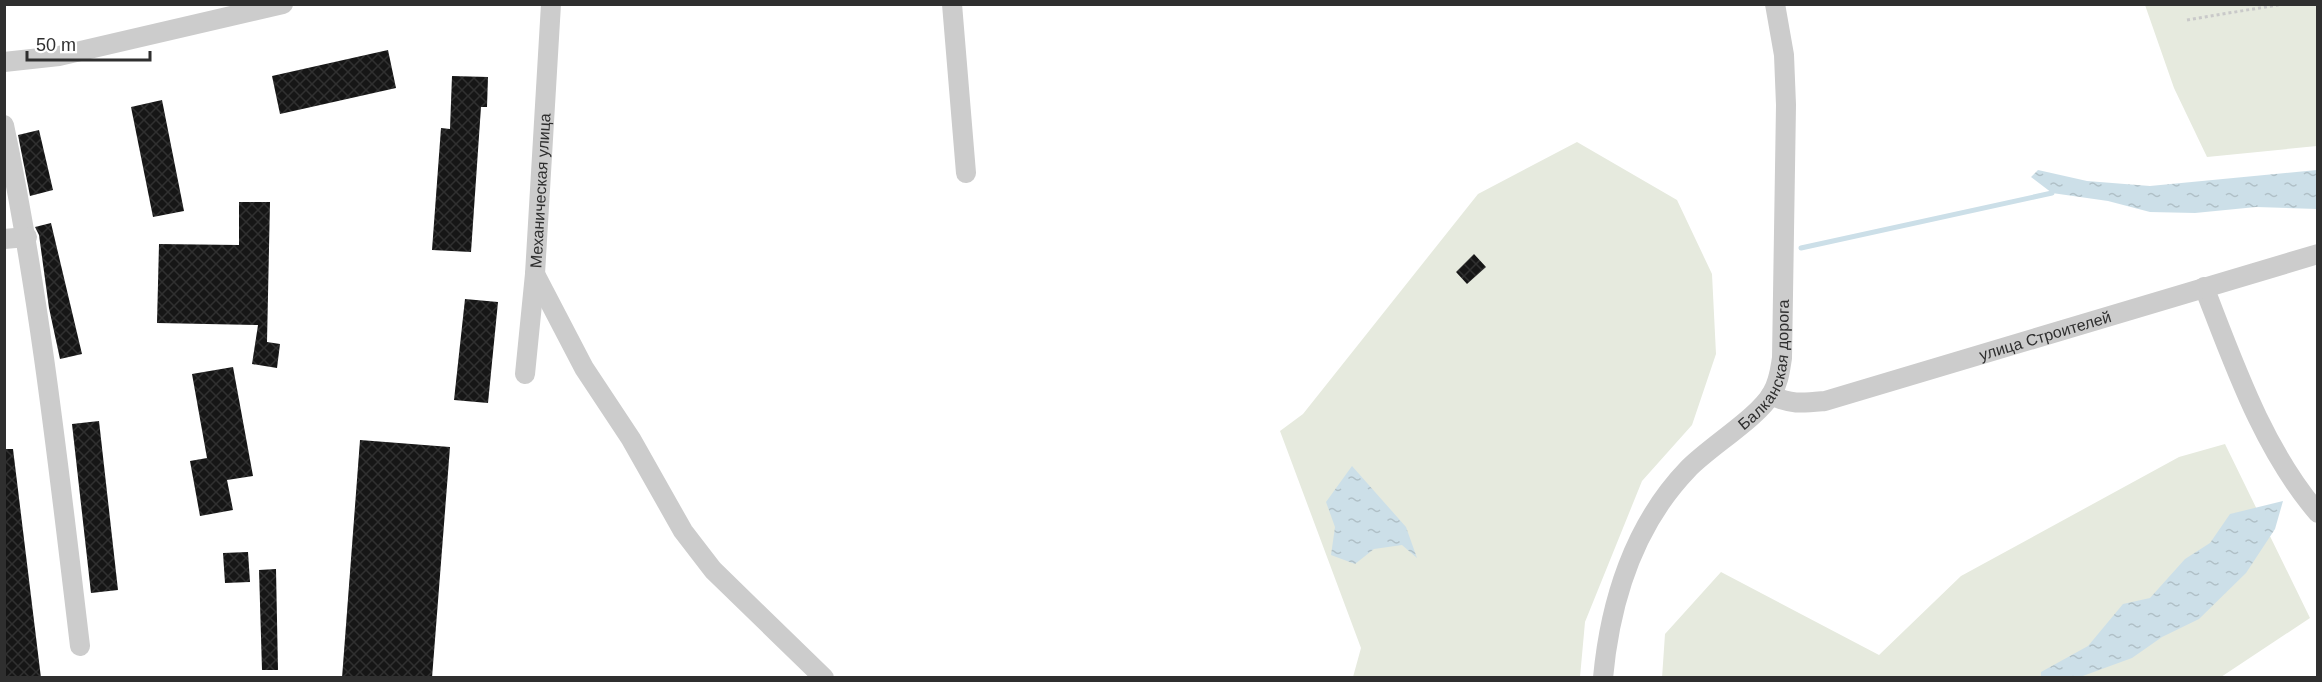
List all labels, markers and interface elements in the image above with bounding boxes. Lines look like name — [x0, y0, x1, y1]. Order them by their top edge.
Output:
scale bar — [27, 24, 150, 62]
text: 50 m — [36, 35, 76, 55]
street label: Механическая улица — [527, 113, 553, 269]
street label: Балканская дорога — [1734, 299, 1791, 433]
street label: улица Строителей — [1977, 308, 2113, 363]

